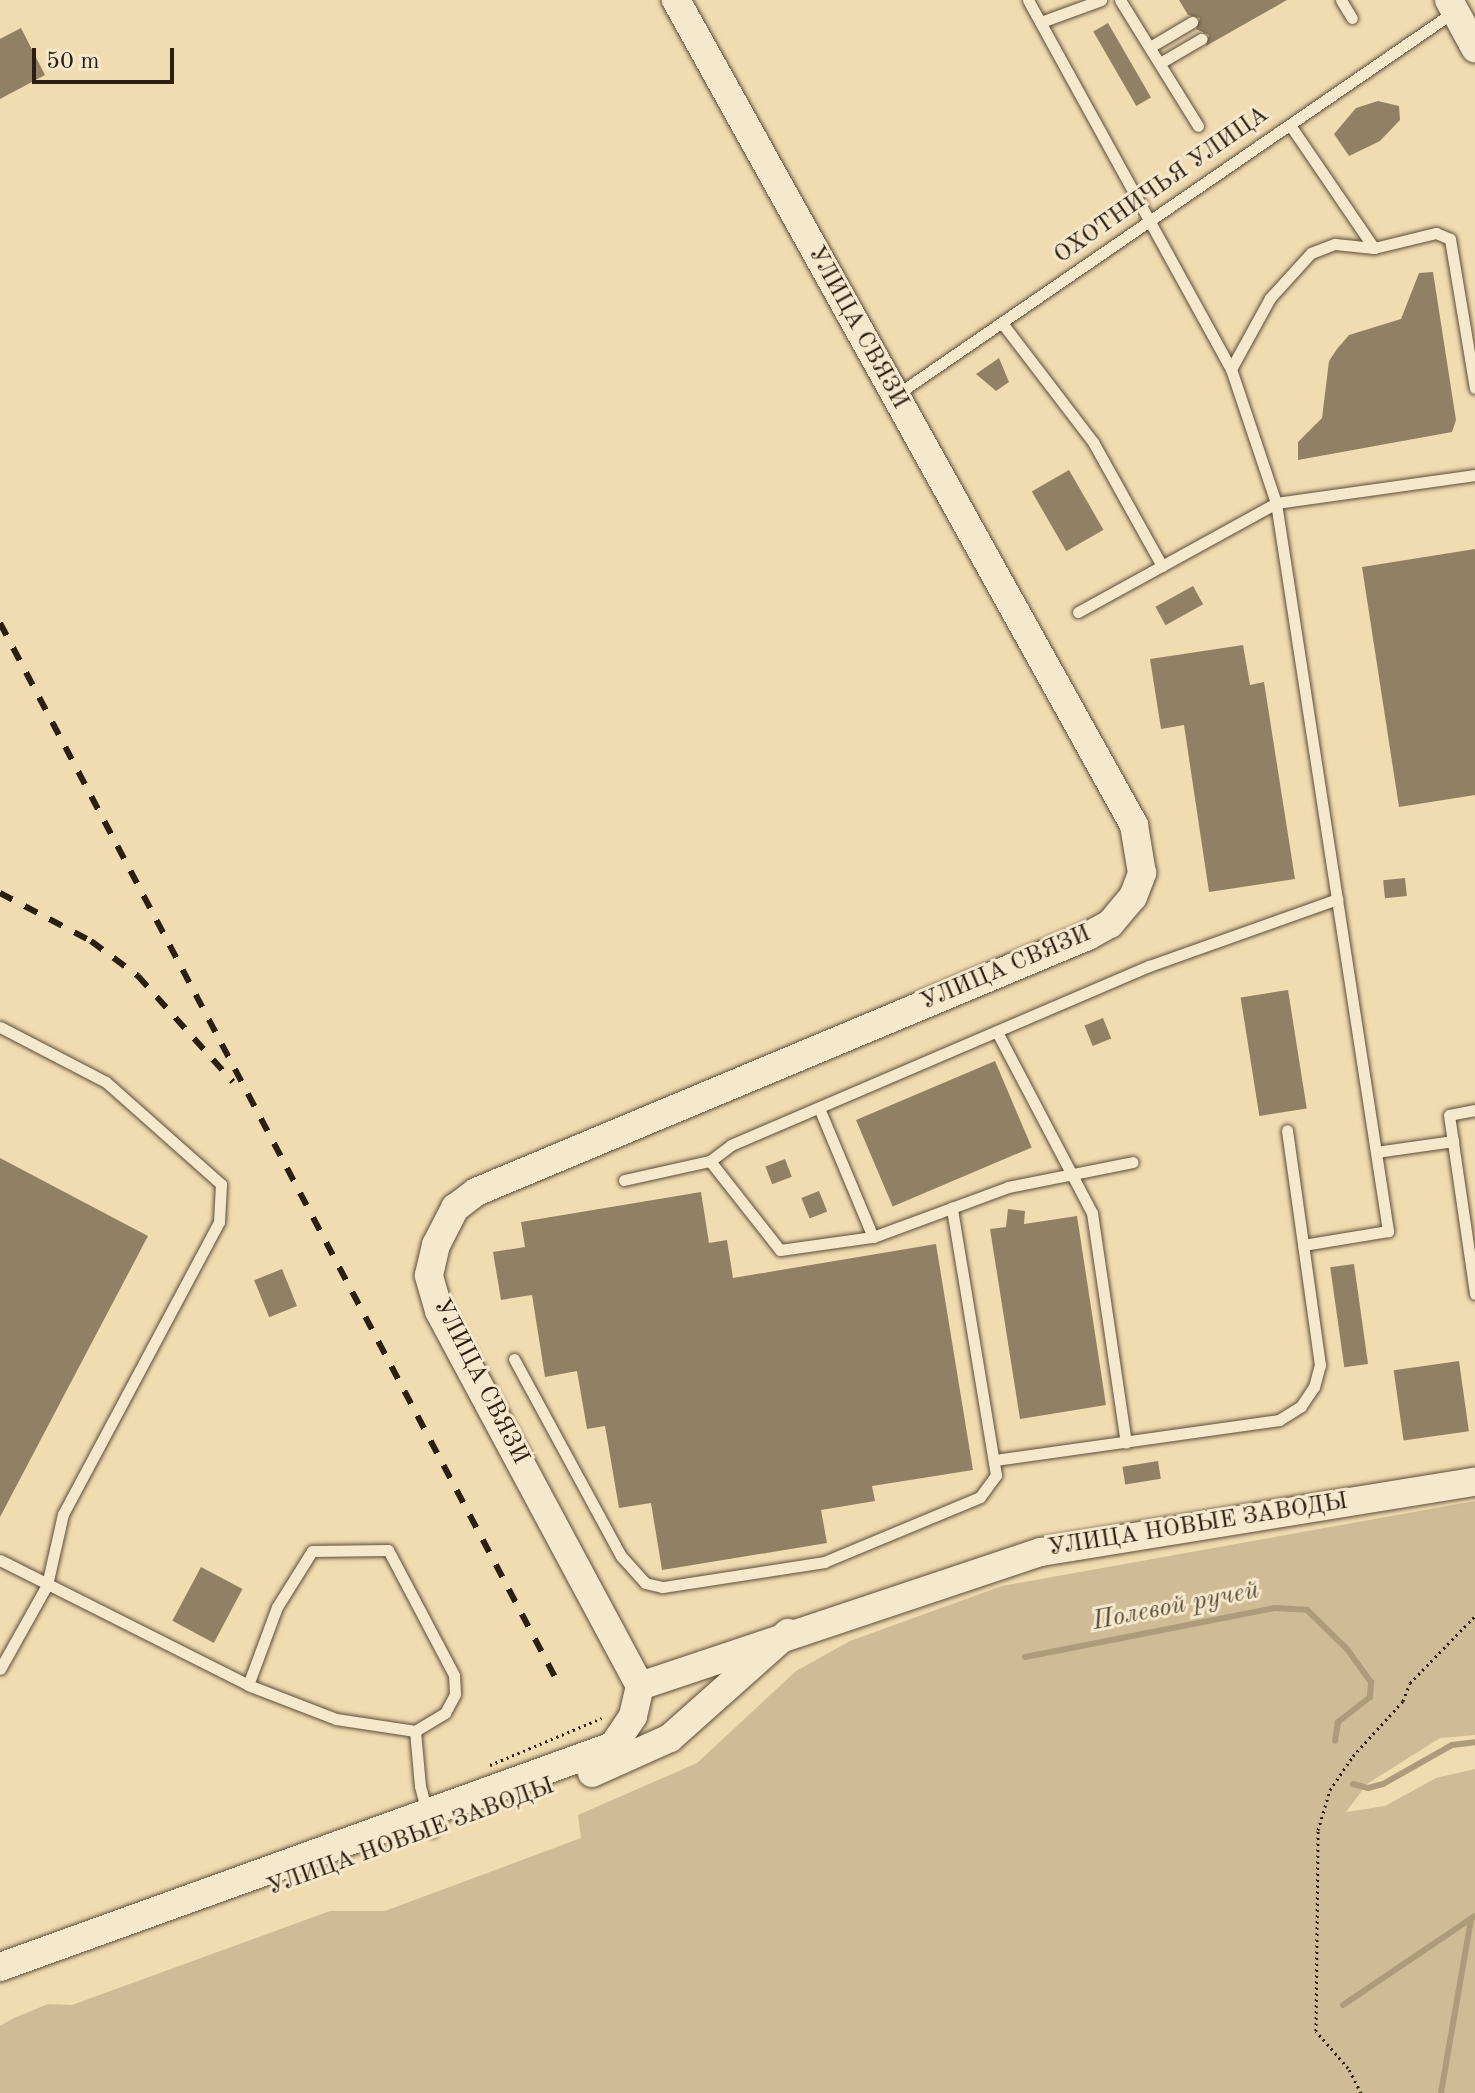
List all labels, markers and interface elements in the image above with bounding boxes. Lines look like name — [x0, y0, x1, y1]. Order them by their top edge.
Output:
scale bar — [36, 32, 178, 82]
text: 50 m — [46, 50, 100, 74]
street label: ОХОТНИЧЬЯ УЛИЦА — [1049, 101, 1275, 271]
street label: УЛИЦА СВЯЗИ — [800, 241, 914, 415]
street label: УЛИЦА СВЯЗИ — [917, 920, 1095, 1018]
street label: УЛИЦА СВЯЗИ — [426, 1294, 534, 1470]
street label: УЛИЦА НОВЫЕ ЗАВОДЫ — [1046, 1488, 1350, 1564]
water label: Полевой ручей — [1090, 1576, 1262, 1638]
street label: УЛИЦА НОВЫЕ ЗАВОДЫ — [264, 1773, 558, 1903]

